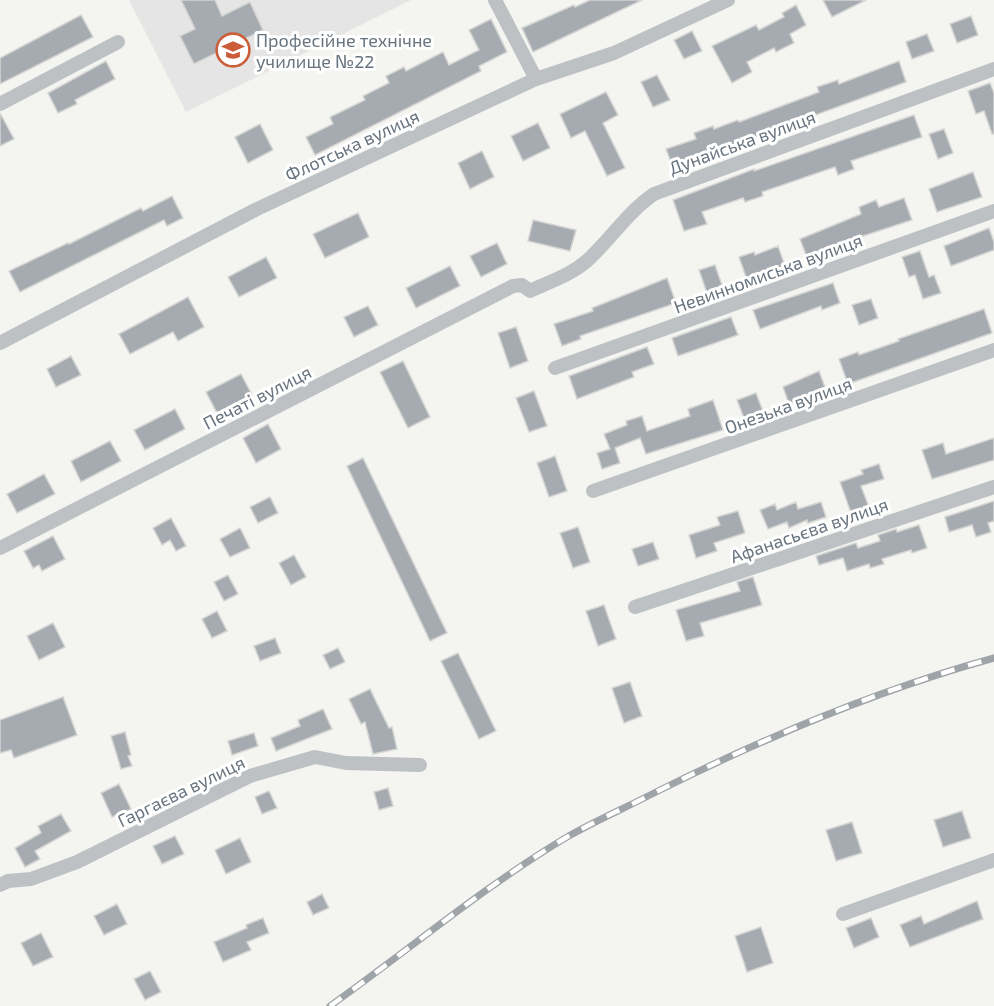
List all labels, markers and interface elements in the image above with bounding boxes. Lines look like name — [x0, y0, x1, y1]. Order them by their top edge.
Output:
place label: Професійне технічне училище №22 — [256, 29, 432, 72]
school or university icon: Професійне технічне училище №22 — [215, 32, 251, 68]
street label: Флотська вулиця — [281, 104, 423, 186]
street label: Дунайська вулиця — [666, 105, 818, 179]
street label: Невинномиська вулиця — [671, 229, 865, 317]
street label: Печаті вулиця — [199, 360, 315, 434]
street label: Онезька вулиця — [721, 372, 855, 438]
street label: Афанасьєва вулиця — [727, 493, 891, 567]
street label: Гаргаєва вулиця — [114, 751, 248, 831]

